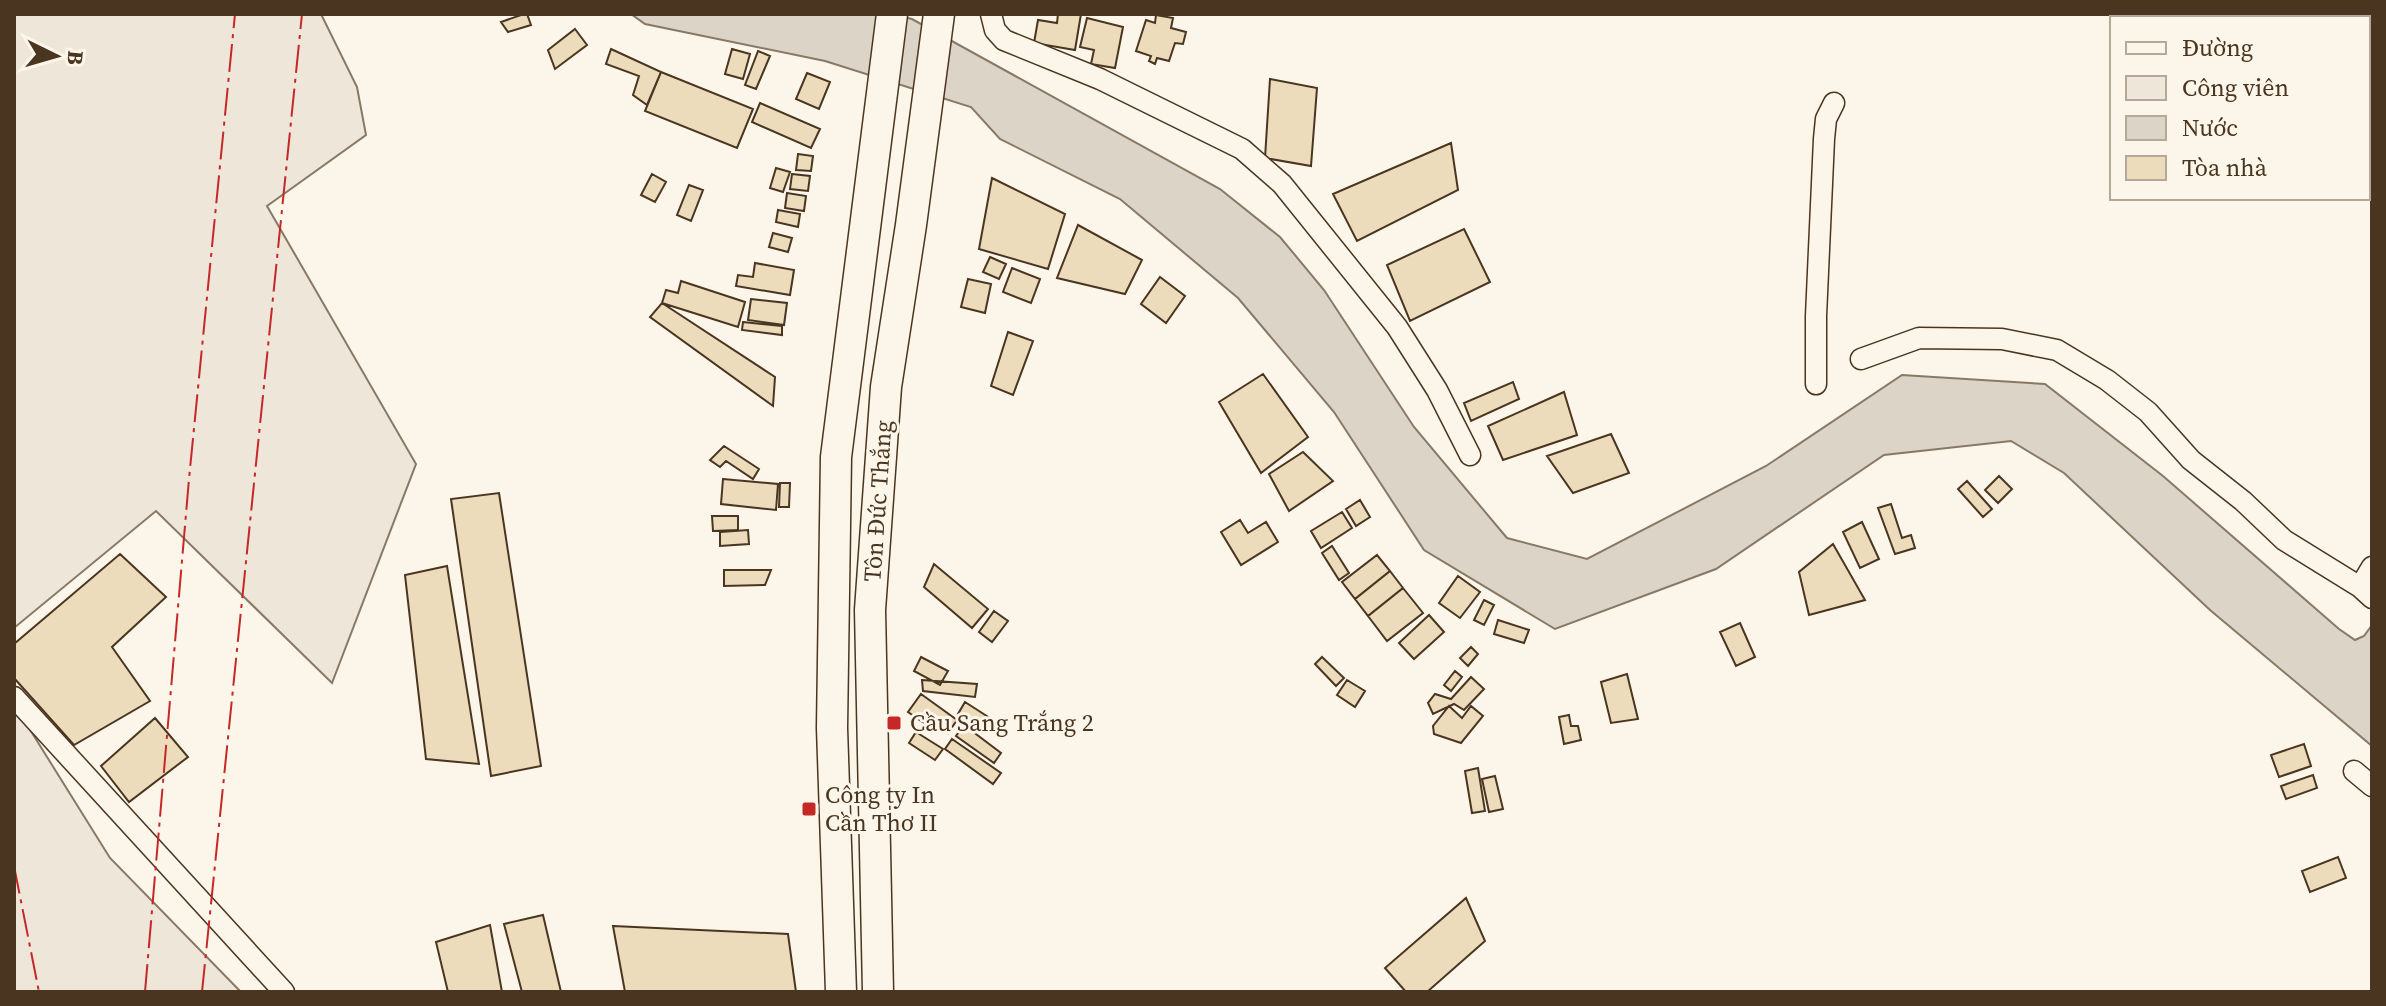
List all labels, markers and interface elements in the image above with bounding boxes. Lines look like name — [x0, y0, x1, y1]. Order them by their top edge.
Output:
north arrow — [16, 16, 96, 96]
legend — [2110, 16, 2370, 200]
text: Đường — [2182, 31, 2253, 64]
text: B — [60, 49, 91, 66]
text: Công viên — [2182, 71, 2289, 104]
text: Nước — [2182, 111, 2238, 144]
text: Tòa nhà — [2182, 151, 2268, 184]
street label: Tôn Đức Thắng — [855, 419, 900, 583]
place label: Cầu Sang Trắng 2 — [910, 706, 1094, 739]
marker: Cầu Sang Trắng 2 — [885, 714, 903, 732]
place label: Công ty In Cần Thơ II — [825, 778, 937, 839]
marker: Công ty In Cần Thơ II — [800, 800, 818, 818]

